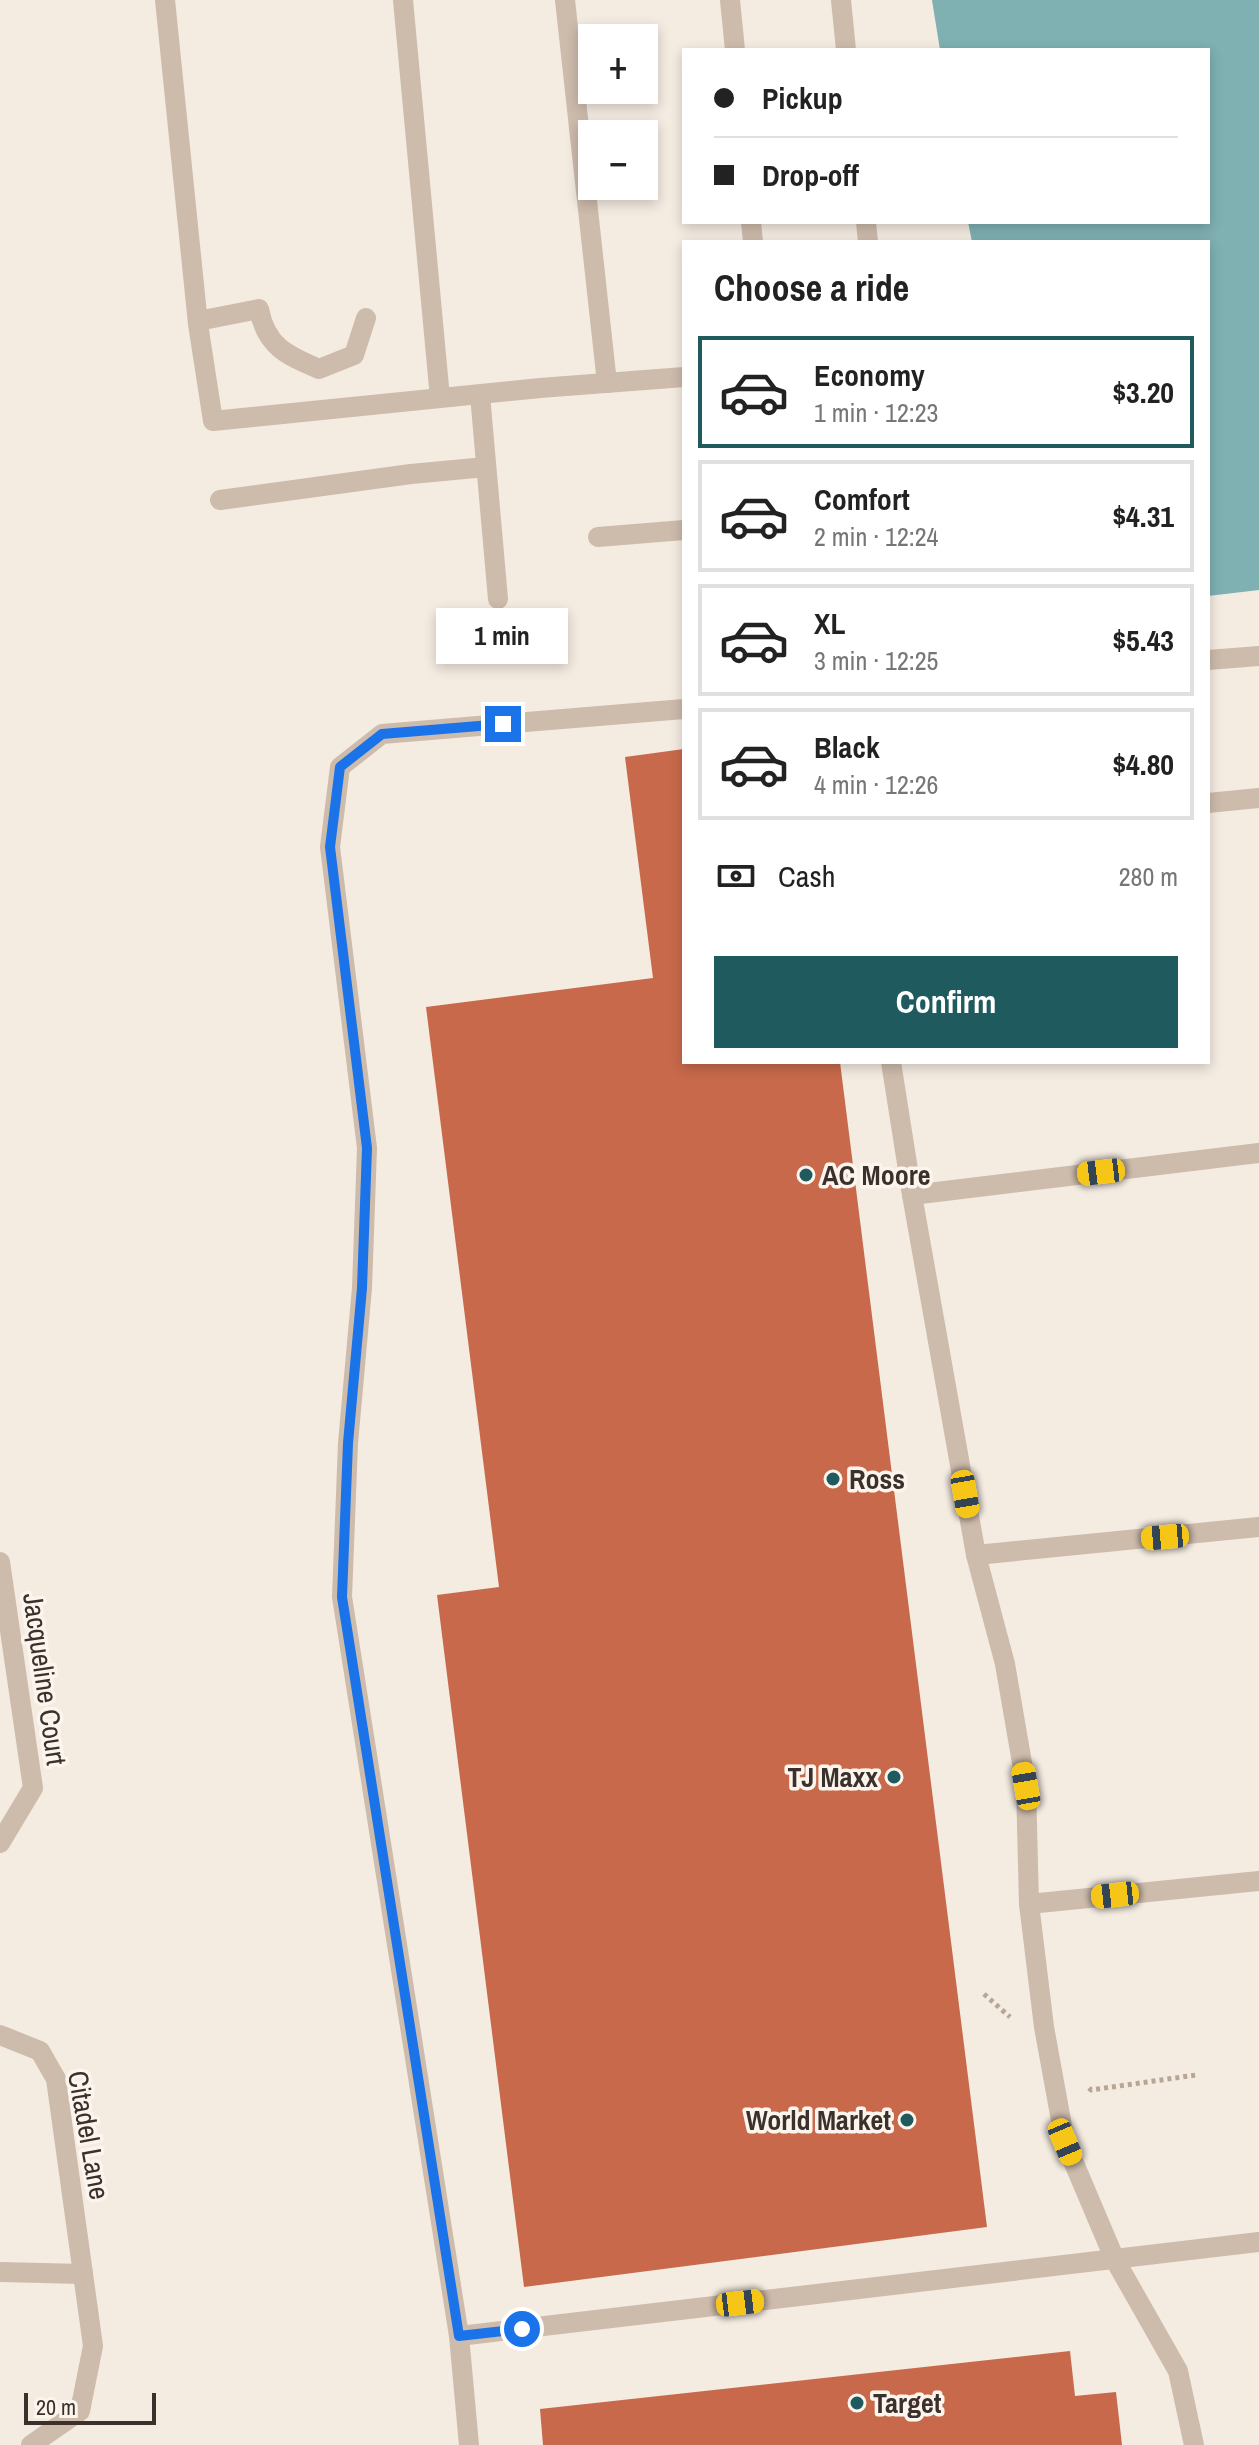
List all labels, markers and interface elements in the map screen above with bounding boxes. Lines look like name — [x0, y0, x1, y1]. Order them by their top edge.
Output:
map controls — [578, 24, 658, 200]
button: + — [578, 24, 658, 104]
text: Pickup — [762, 78, 843, 118]
button: − — [578, 120, 658, 200]
text: Drop-off — [762, 155, 859, 195]
text: Choose a ride — [714, 264, 909, 312]
text: Economy — [814, 355, 925, 395]
icon: car — [718, 356, 790, 428]
text: $3.20 — [1112, 372, 1174, 412]
text: 1 min · 12:23 — [814, 395, 938, 430]
text: Comfort — [814, 479, 910, 519]
icon: car — [718, 480, 790, 552]
text: $4.31 — [1112, 496, 1174, 536]
text: 2 min · 12:24 — [814, 519, 938, 554]
text: XL — [814, 603, 845, 643]
icon: car — [718, 604, 790, 676]
callout: 1 min — [437, 608, 569, 664]
text: 1 min — [474, 618, 530, 653]
text: $5.43 — [1112, 620, 1174, 660]
text: 3 min · 12:25 — [814, 643, 938, 678]
route end — [485, 706, 521, 742]
text: Black — [814, 727, 880, 767]
icon: car — [718, 728, 790, 800]
text: $4.80 — [1112, 744, 1174, 784]
text: 4 min · 12:26 — [814, 767, 938, 802]
icon: cash — [714, 854, 758, 898]
text: Cash — [778, 856, 835, 896]
text: 280 m — [1119, 859, 1178, 894]
button: Confirm — [714, 956, 1178, 1048]
place label: AC Moore — [822, 1156, 930, 1194]
car — [1076, 1157, 1126, 1187]
marker: AC Moore — [797, 1166, 815, 1184]
place label: Ross — [849, 1460, 905, 1498]
car — [949, 1468, 981, 1520]
marker: Ross — [824, 1470, 842, 1488]
car — [1140, 1523, 1190, 1551]
street label: Jacqueline Court — [14, 1590, 76, 1768]
place label: TJ Maxx — [787, 1758, 878, 1796]
car — [1010, 1760, 1042, 1812]
marker: TJ Maxx — [885, 1768, 903, 1786]
car — [1090, 1881, 1140, 1909]
street label: Citadel Lane — [59, 2068, 119, 2202]
place label: World Market — [746, 2101, 891, 2139]
marker: World Market — [898, 2111, 916, 2129]
car — [1045, 2115, 1085, 2169]
car — [715, 2288, 765, 2318]
route start — [504, 2311, 540, 2347]
place label: Target — [873, 2384, 942, 2422]
scale bar — [24, 2389, 156, 2425]
text: 20 m — [36, 2392, 76, 2422]
marker: Target — [848, 2394, 866, 2412]

